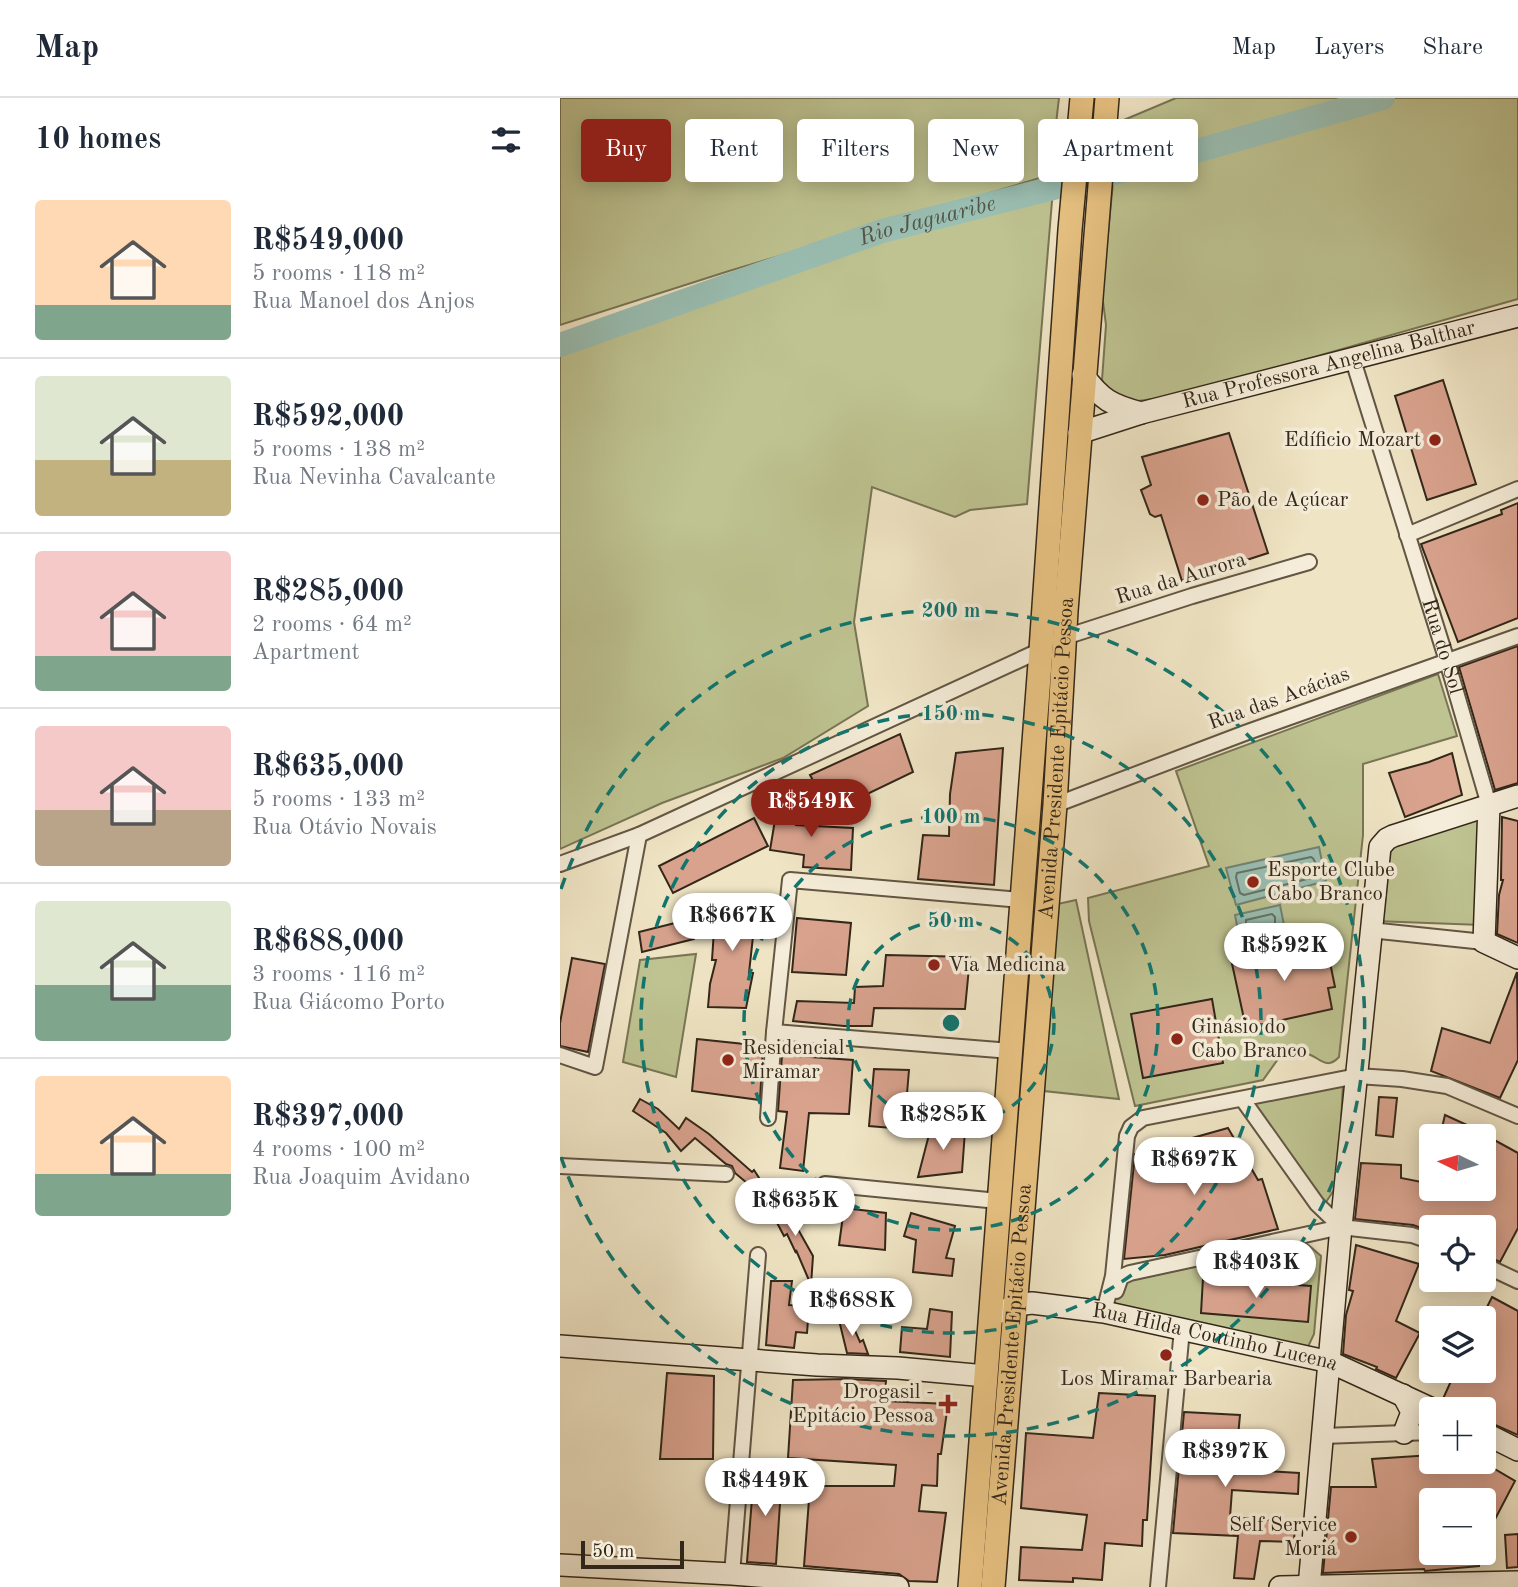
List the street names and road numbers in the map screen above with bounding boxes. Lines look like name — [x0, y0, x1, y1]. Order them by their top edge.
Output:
street label: Rua Professora Angelina Balthar — [1180, 317, 1478, 412]
street label: Rua da Aurora — [1113, 549, 1249, 609]
street label: Rua do Sol — [1418, 596, 1467, 697]
street label: Avenida Presidente Epitácio Pessoa — [1035, 597, 1078, 920]
street label: Rua das Acácias — [1206, 664, 1352, 734]
street label: Avenida Presidente Epitácio Pessoa — [989, 1183, 1035, 1507]
street label: Rua Hilda Coutinho Lucena — [1091, 1300, 1342, 1375]

